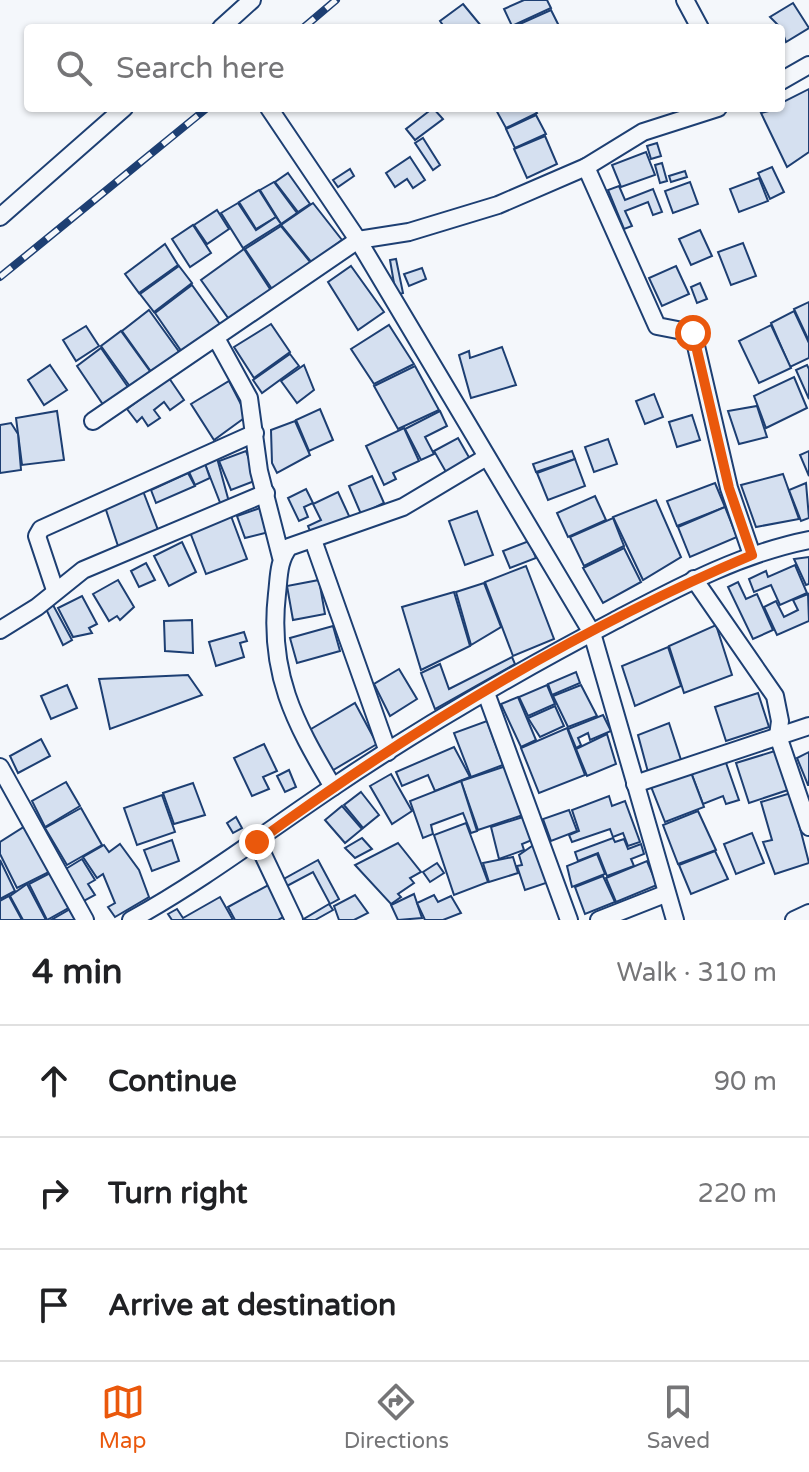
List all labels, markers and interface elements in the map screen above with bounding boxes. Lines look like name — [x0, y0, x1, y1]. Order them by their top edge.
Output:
search box — [24, 24, 785, 112]
icon: search — [52, 46, 96, 90]
text: Search here — [116, 50, 285, 87]
route start — [675, 315, 711, 351]
route end — [239, 824, 275, 860]
text: 4 min — [32, 952, 123, 993]
text: Walk · 310 m — [617, 957, 777, 988]
icon: ahead — [32, 1059, 76, 1103]
text: Continue — [108, 1063, 237, 1100]
text: 90 m — [714, 1066, 777, 1097]
icon: right — [32, 1171, 76, 1215]
text: Turn right — [108, 1175, 248, 1212]
text: 220 m — [697, 1178, 777, 1209]
icon: arrive — [32, 1283, 76, 1327]
text: Arrive at destination — [108, 1287, 396, 1324]
tab: Map — [99, 1380, 146, 1454]
tab: Directions — [344, 1380, 449, 1454]
tab: Saved — [647, 1380, 710, 1454]

